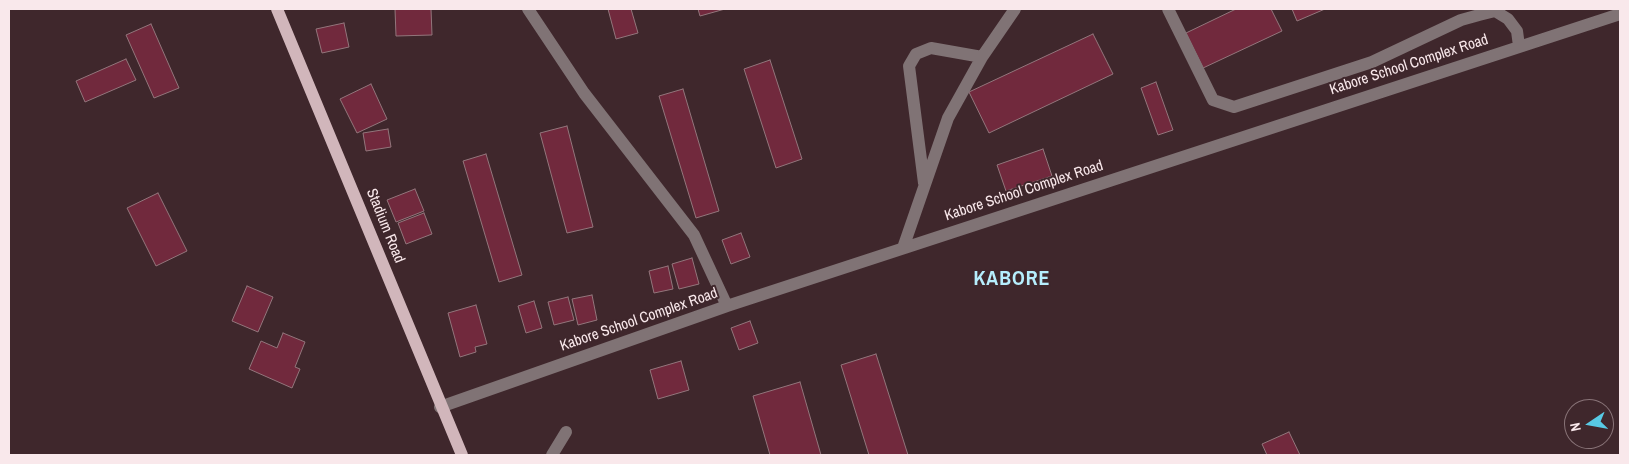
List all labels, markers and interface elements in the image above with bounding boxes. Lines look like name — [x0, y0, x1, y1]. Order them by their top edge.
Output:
street label: Kabore School Complex Road — [1328, 31, 1490, 99]
street label: Kabore School Complex Road — [943, 157, 1105, 225]
street label: Stadium Road — [362, 186, 408, 266]
district label: KABORE — [973, 268, 1051, 292]
street label: Kabore School Complex Road — [558, 285, 720, 355]
north arrow — [1564, 399, 1614, 449]
text: N — [1566, 421, 1585, 433]

